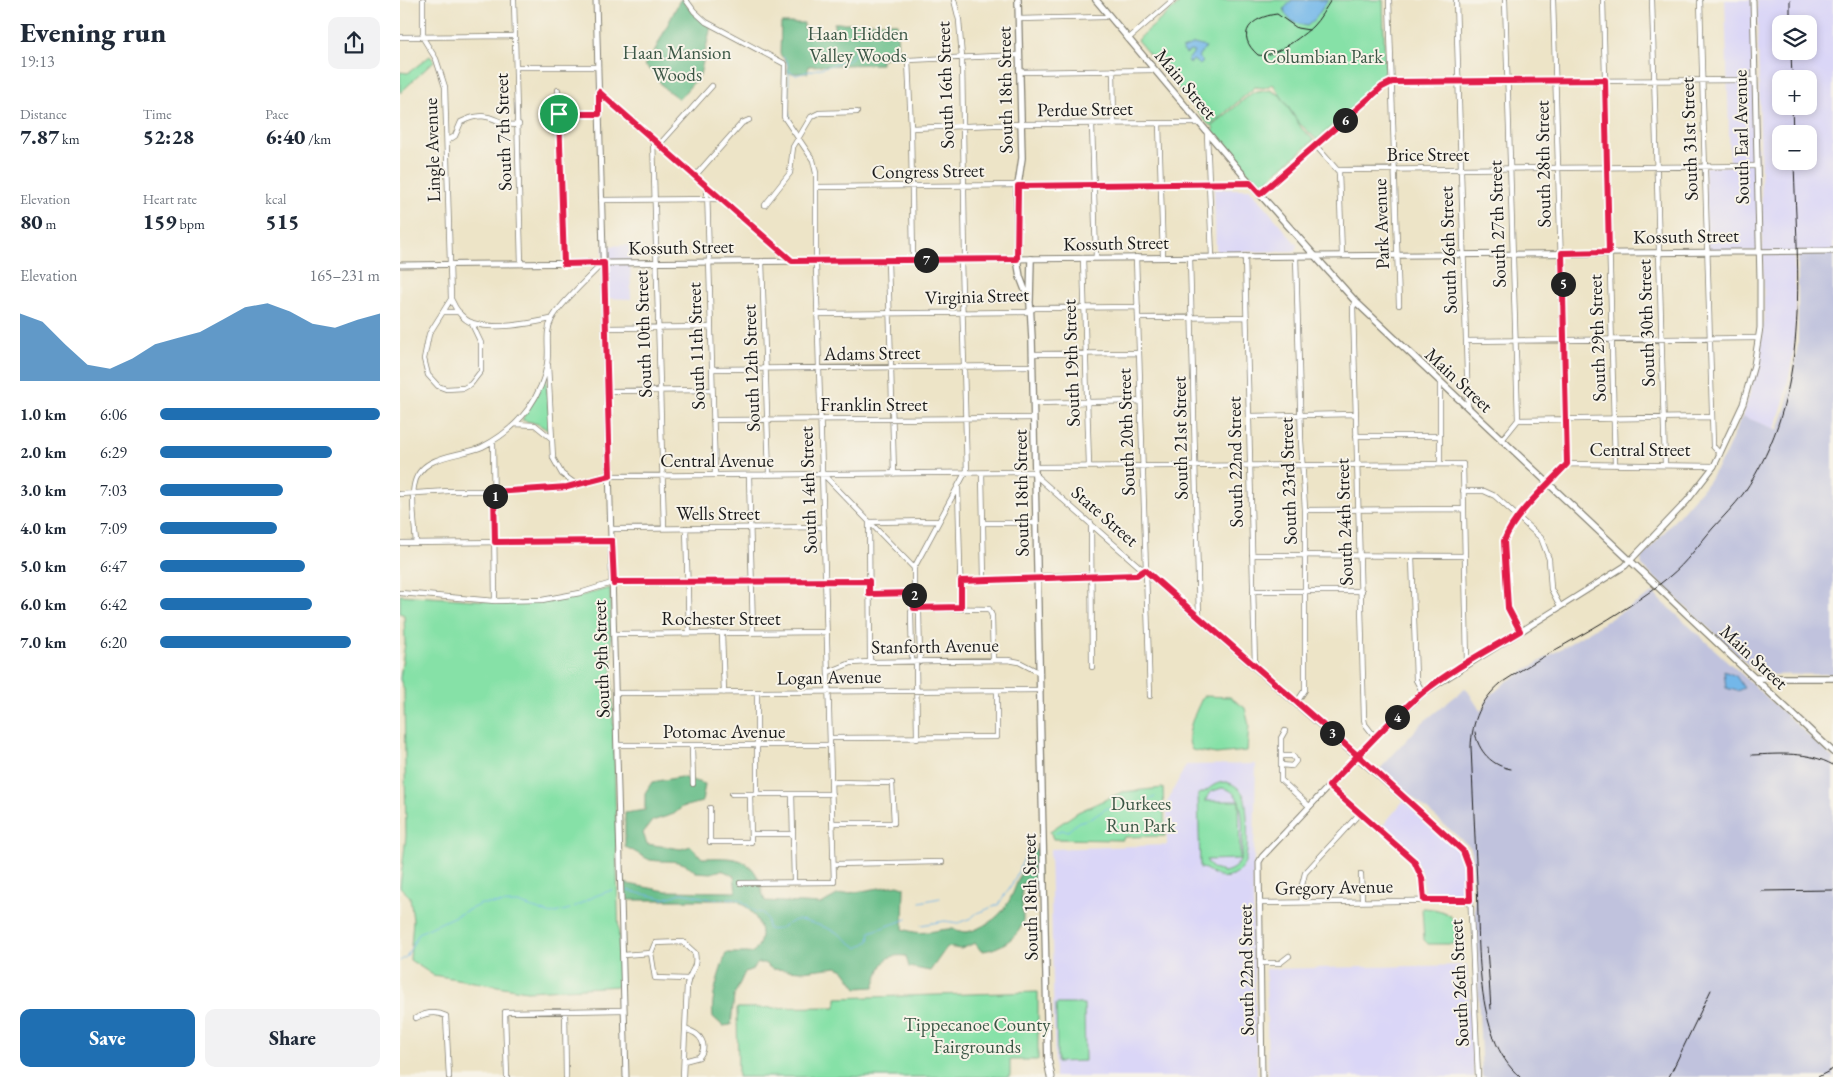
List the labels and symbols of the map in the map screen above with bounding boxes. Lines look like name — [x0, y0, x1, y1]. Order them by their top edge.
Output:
park label: Haan Hidden Valley Woods — [807, 21, 909, 68]
street label: South 16th Street — [930, 21, 960, 149]
street label: South 18th Street — [991, 26, 1019, 154]
park label: Haan Mansion Woods — [623, 40, 731, 87]
street label: Main Street — [1149, 44, 1223, 124]
park label: Columbian Park — [1263, 44, 1384, 69]
street label: South Earl Avenue — [1727, 69, 1755, 205]
street label: South 7th Street — [488, 72, 518, 192]
street label: South 31st Street — [1674, 77, 1704, 201]
pin — [538, 93, 580, 135]
street label: Perdue Street — [1037, 96, 1133, 122]
street label: Lingle Avenue — [418, 97, 446, 203]
street label: South 28th Street — [1529, 100, 1557, 228]
pin: 6 — [1332, 108, 1358, 132]
street label: Brice Street — [1387, 142, 1469, 167]
street label: Congress Street — [871, 158, 985, 184]
street label: South 27th Street — [1482, 160, 1512, 288]
street label: Park Avenue — [1367, 178, 1395, 270]
street label: South 26th Street — [1433, 186, 1463, 314]
street label: Kossuth Street — [1633, 223, 1739, 249]
street label: Kossuth Street — [1063, 230, 1169, 256]
street label: Kossuth Street — [628, 234, 734, 260]
pin: 7 — [914, 248, 938, 272]
street label: South 30th Street — [1631, 259, 1661, 387]
street label: South 10th Street — [628, 270, 658, 398]
pin: 5 — [1550, 272, 1576, 296]
street label: South 29th Street — [1582, 274, 1612, 402]
street label: South 11th Street — [681, 282, 711, 410]
street label: Virginia Street — [925, 282, 1029, 310]
street label: South 19th Street — [1056, 299, 1086, 427]
street label: South 12th Street — [736, 304, 766, 432]
street label: Adams Street — [822, 340, 921, 366]
street label: Main Street — [1420, 342, 1498, 418]
street label: South 20th Street — [1111, 368, 1141, 496]
street label: South 21st Street — [1166, 376, 1194, 500]
street label: Franklin Street — [820, 392, 928, 417]
street label: South 22nd Street — [1221, 396, 1249, 528]
street label: South 23rd Street — [1273, 417, 1303, 545]
street label: South 14th Street — [793, 426, 823, 554]
street label: South 18th Street — [1007, 429, 1035, 557]
street label: Central Street — [1590, 437, 1690, 462]
street label: Central Avenue — [660, 448, 774, 473]
street label: South 24th Street — [1329, 458, 1359, 586]
street label: State Street — [1066, 480, 1144, 552]
pin: 1 — [482, 484, 508, 508]
street label: Wells Street — [676, 501, 760, 526]
pin: 2 — [902, 582, 926, 608]
street label: South 9th Street — [586, 599, 616, 719]
street label: Rochester Street — [661, 606, 781, 631]
street label: Main Street — [1715, 619, 1793, 695]
street label: Stanforth Avenue — [871, 632, 999, 660]
street label: Logan Avenue — [776, 664, 882, 690]
pin: 4 — [1384, 704, 1410, 730]
street label: Potomac Avenue — [663, 719, 785, 744]
pin: 3 — [1320, 720, 1344, 746]
park label: Durkees Run Park — [1106, 791, 1177, 838]
street label: South 18th Street — [1016, 833, 1044, 961]
street label: Gregory Avenue — [1275, 873, 1393, 901]
street label: South 22nd Street — [1232, 904, 1260, 1036]
street label: South 26th Street — [1443, 919, 1475, 1047]
park label: Tippecanoe County Fairgrounds — [903, 1012, 1051, 1059]

